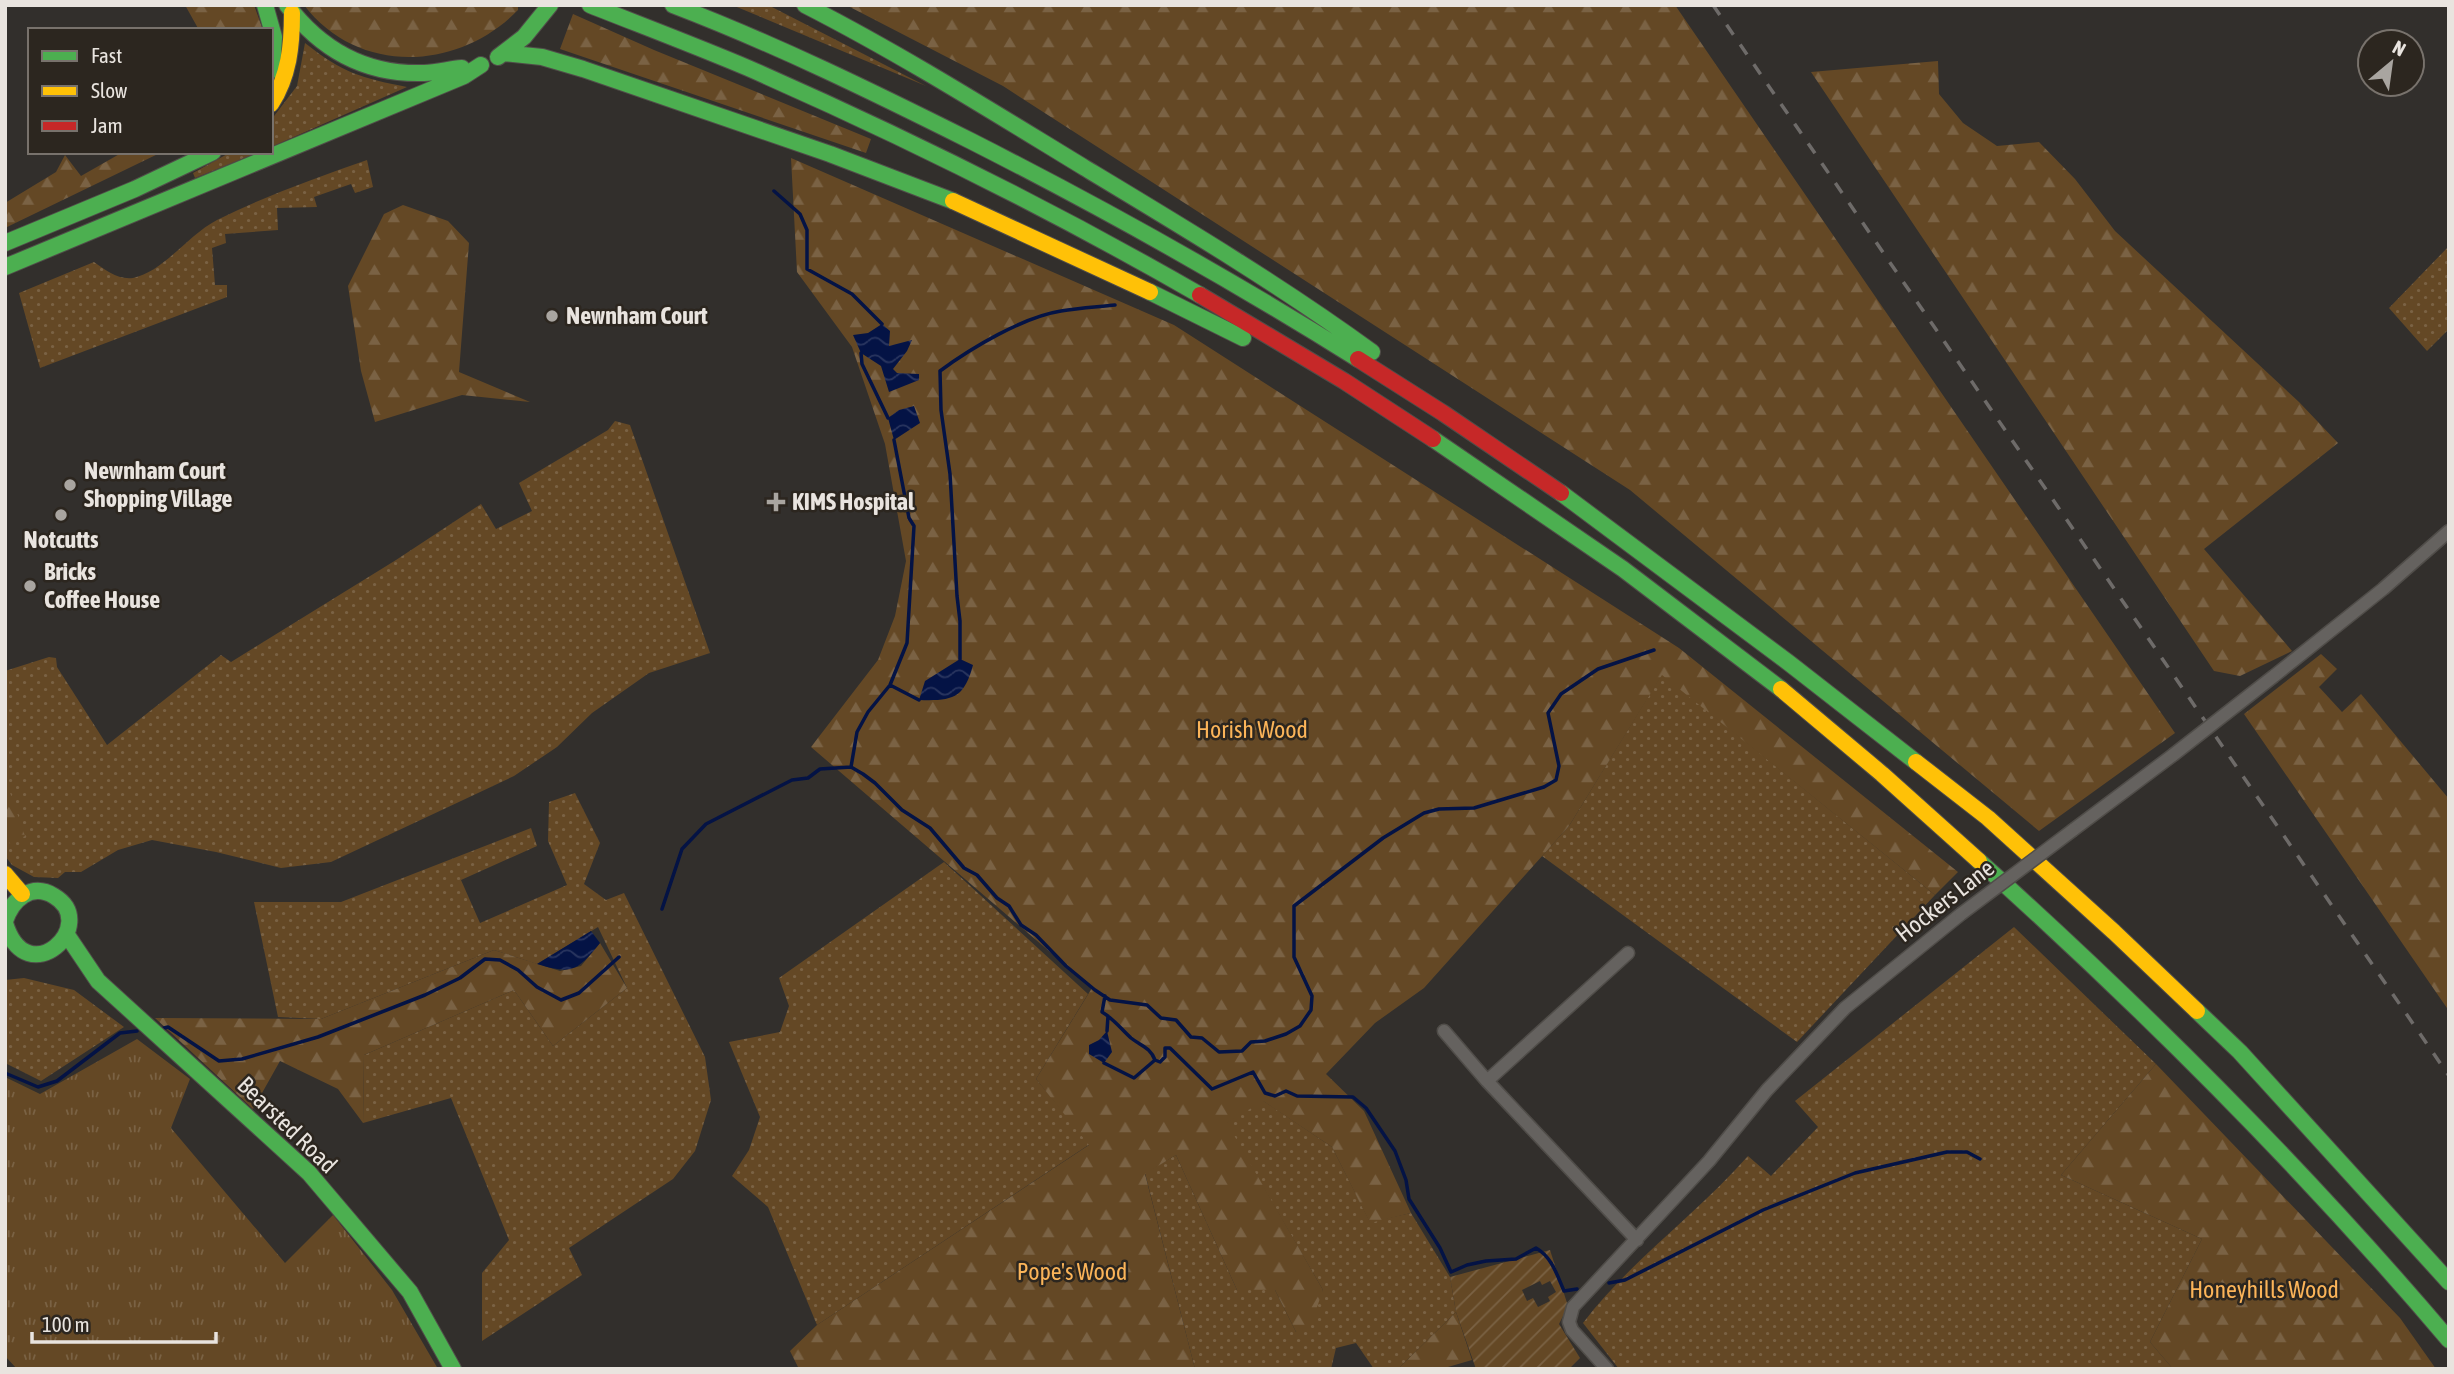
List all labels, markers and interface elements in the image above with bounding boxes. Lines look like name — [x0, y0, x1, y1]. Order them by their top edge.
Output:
legend — [28, 28, 273, 154]
north arrow — [2356, 28, 2426, 98]
text: N — [2389, 36, 2409, 60]
text: Fast — [91, 43, 122, 67]
text: Slow — [91, 78, 128, 102]
text: Jam — [91, 113, 123, 137]
place label: Newnham Court — [566, 302, 708, 329]
marker: Newnham Court — [544, 308, 560, 324]
place label: Newnham Court Shopping Village — [84, 457, 233, 512]
marker: Newnham Court Shopping Village — [62, 477, 78, 493]
place label: KIMS Hospital — [792, 488, 915, 515]
marker: KIMS Hospital — [766, 492, 786, 512]
marker: Notcutts — [53, 507, 69, 523]
place label: Notcutts — [24, 526, 99, 553]
place label: Bricks Coffee House — [44, 558, 160, 613]
marker: Bricks Coffee House — [22, 578, 38, 594]
park label: Horish Wood — [1196, 716, 1308, 743]
street label: Hockers Lane — [1890, 854, 1999, 947]
street label: Bearsted Road — [232, 1071, 342, 1178]
park label: Pope's Wood — [1017, 1258, 1127, 1285]
park label: Honeyhills Wood — [2189, 1276, 2339, 1303]
scale bar — [32, 1300, 215, 1344]
text: 100 m — [42, 1312, 90, 1336]

